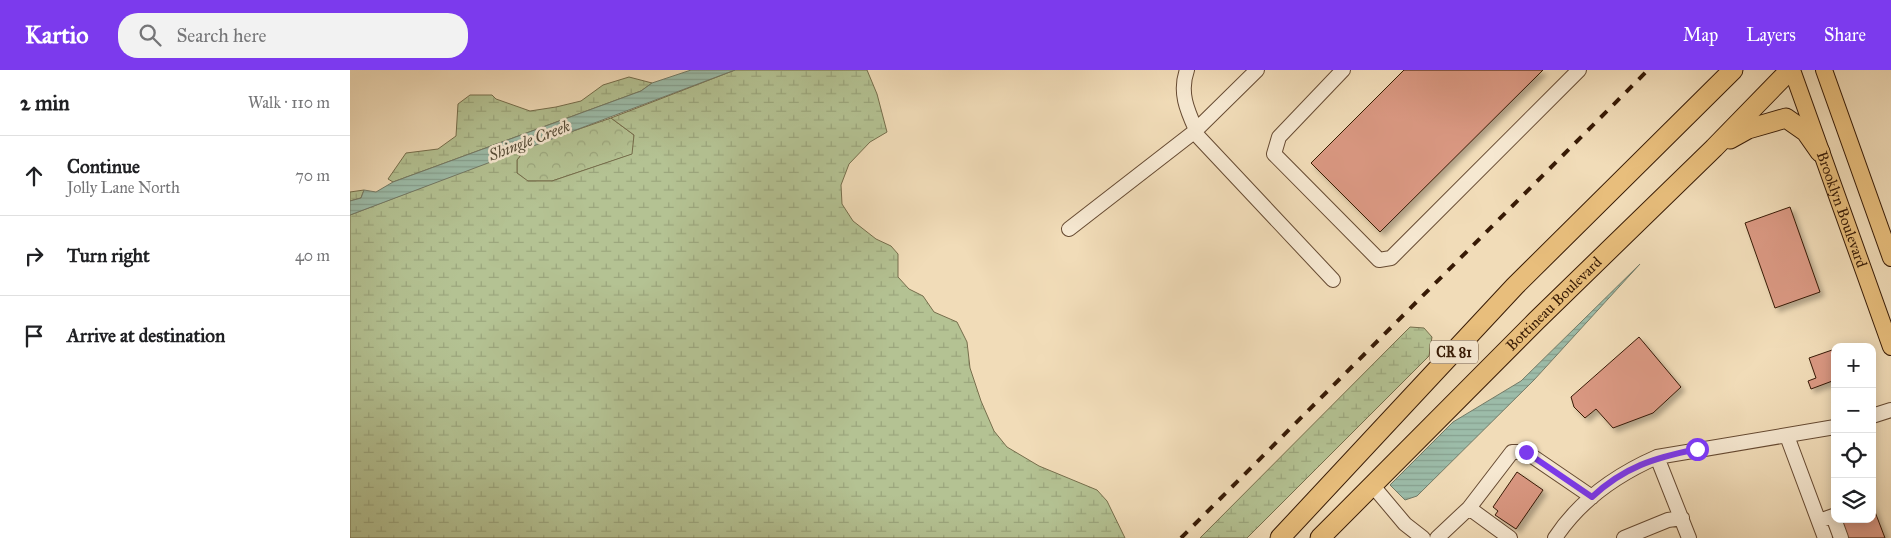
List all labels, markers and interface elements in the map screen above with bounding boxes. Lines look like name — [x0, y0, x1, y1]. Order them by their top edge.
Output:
search box — [118, 13, 468, 58]
text: Kartio — [25, 20, 88, 50]
icon: search — [136, 21, 164, 49]
text: Search here — [176, 24, 266, 47]
text: Map — [1683, 24, 1718, 46]
text: Layers — [1746, 24, 1796, 46]
text: Share — [1824, 24, 1866, 46]
text: 2 min — [20, 90, 70, 116]
text: Walk · 110 m — [248, 93, 330, 112]
water label: Shingle Creek — [485, 116, 573, 165]
street label: Brooklyn Boulevard — [1813, 149, 1871, 270]
text: Continue — [67, 155, 140, 178]
icon: ahead — [20, 162, 48, 190]
text: 70 m — [295, 166, 330, 185]
text: Jolly Lane North — [67, 178, 180, 197]
icon: right — [20, 242, 48, 270]
text: Turn right — [67, 244, 150, 267]
text: 40 m — [295, 246, 330, 265]
street label: Bottineau Boulevard — [1502, 253, 1606, 355]
icon: arrive — [20, 322, 48, 350]
text: Arrive at destination — [67, 324, 225, 347]
road number: CR 81 — [1430, 340, 1478, 364]
map controls — [1831, 343, 1876, 523]
button: + — [1831, 343, 1876, 388]
button: − — [1831, 388, 1876, 433]
button: locate — [1831, 433, 1876, 478]
route start — [1686, 438, 1709, 461]
route end — [1515, 441, 1538, 464]
button: layers — [1831, 478, 1876, 523]

